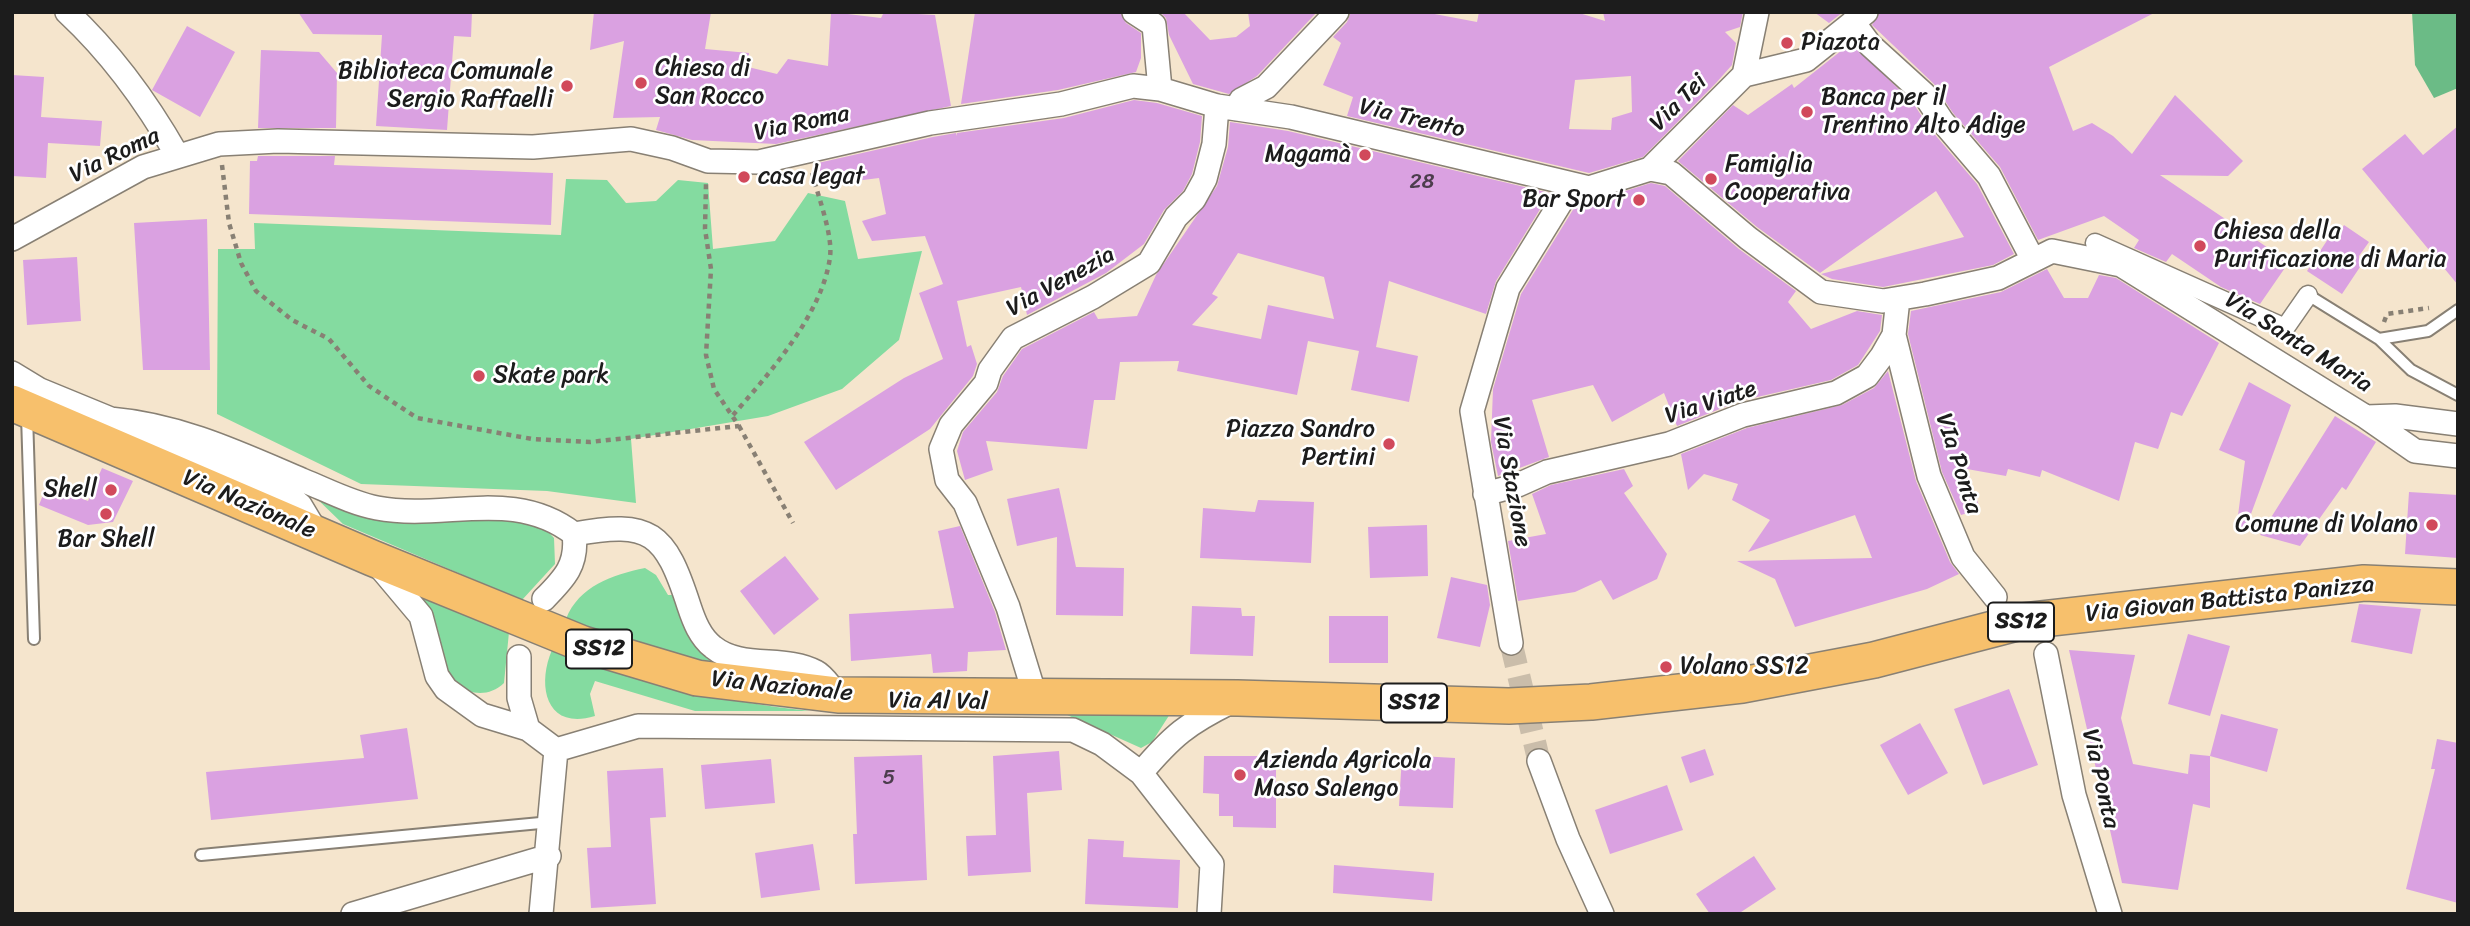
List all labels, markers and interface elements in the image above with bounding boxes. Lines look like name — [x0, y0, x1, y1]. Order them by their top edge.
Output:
place label: Piazota — [1801, 29, 1880, 57]
marker: Piazota — [1779, 35, 1795, 51]
place label: Chiesa di San Rocco — [655, 55, 764, 111]
place label: Biblioteca Comunale Sergio Raffaelli — [338, 58, 553, 114]
street label: Via Tei — [1644, 68, 1714, 138]
marker: Chiesa di San Rocco — [633, 75, 649, 91]
marker: Biblioteca Comunale Sergio Raffaelli — [559, 78, 575, 94]
place label: Banca per il Trentino Alto Adige — [1821, 84, 2026, 140]
street label: Via Trento — [1356, 93, 1468, 145]
street label: Via Roma — [752, 100, 852, 148]
marker: Banca per il Trentino Alto Adige — [1799, 104, 1815, 120]
street label: Via Roma — [65, 122, 165, 190]
place label: Magamà — [1265, 141, 1351, 169]
marker: Magamà — [1357, 147, 1373, 163]
place label: Famiglia Cooperativa — [1725, 151, 1850, 207]
place label: casa legat — [758, 163, 864, 191]
marker: casa legat — [736, 169, 752, 185]
house number: 28 — [1410, 170, 1434, 196]
marker: Famiglia Cooperativa — [1703, 171, 1719, 187]
place label: Bar Sport — [1522, 186, 1625, 214]
marker: Bar Sport — [1631, 192, 1647, 208]
place label: Chiesa della Purificazione di Maria — [2214, 218, 2446, 274]
marker: Chiesa della Purificazione di Maria — [2192, 238, 2208, 254]
street label: Via Venezia — [1002, 241, 1120, 323]
street label: Via Santa Maria — [2219, 286, 2377, 400]
place label: Skate park — [493, 362, 609, 390]
marker: Skate park — [471, 368, 487, 384]
street label: Via Viate — [1662, 375, 1760, 431]
street label: VIa Ponta — [1928, 410, 1988, 518]
street label: Via Stazione — [1485, 414, 1537, 550]
place label: Piazza Sandro Pertini — [1226, 416, 1375, 472]
marker: Piazza Sandro Pertini — [1381, 436, 1397, 452]
street label: Via Nazionale — [178, 464, 320, 546]
place label: Shell — [43, 476, 97, 504]
marker: Shell — [103, 482, 119, 498]
marker: Bar Shell — [98, 506, 114, 522]
place label: Comune di Volano — [2235, 511, 2418, 539]
marker: Comune di Volano — [2424, 517, 2440, 533]
place label: Bar Shell — [58, 526, 154, 554]
street label: Via Giovan Battista Panizza — [2084, 571, 2376, 629]
road number: SS12 — [1988, 602, 2054, 642]
road number: SS12 — [566, 629, 632, 668]
place label: Volano SS12 — [1680, 653, 1809, 681]
marker: Volano SS12 — [1658, 659, 1674, 675]
street label: Via Nazionale — [710, 665, 854, 709]
road number: SS12 — [1381, 684, 1447, 722]
street label: Via Al Val — [888, 687, 988, 717]
street label: Via Ponta — [2075, 726, 2125, 832]
place label: Azienda Agricola Maso Salengo — [1254, 747, 1431, 803]
house number: 5 — [883, 766, 895, 792]
marker: Azienda Agricola Maso Salengo — [1232, 767, 1248, 783]

